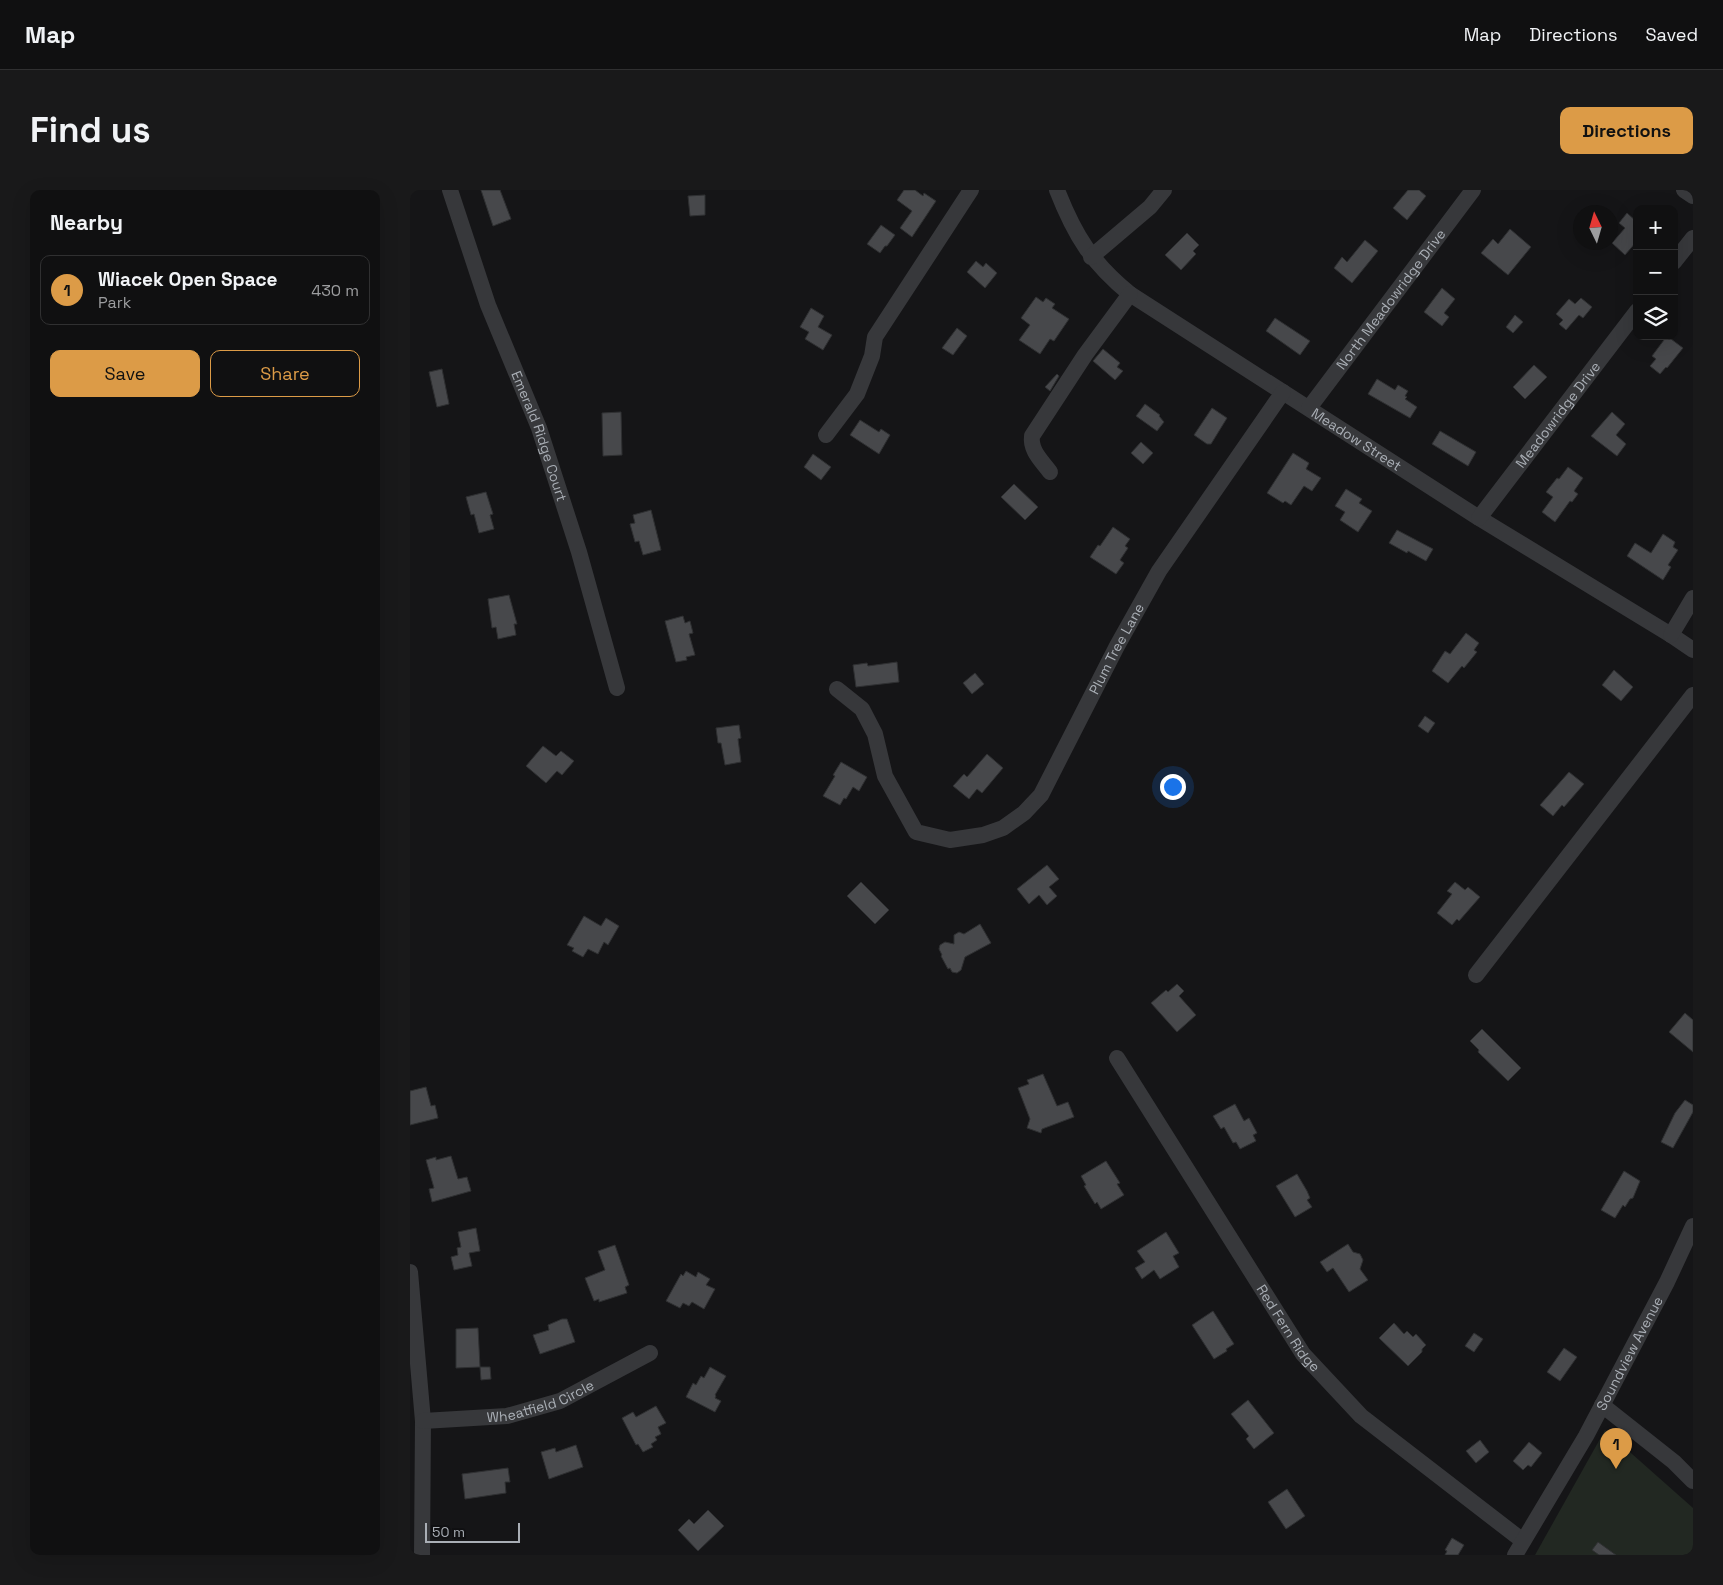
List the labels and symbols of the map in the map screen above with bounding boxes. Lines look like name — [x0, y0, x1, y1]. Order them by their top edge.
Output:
north arrow — [1573, 205, 1618, 250]
street label: North Meadowridge Drive — [1332, 226, 1449, 373]
street label: Meadowridge Drive — [1511, 358, 1604, 472]
street label: Emerald Ridge Court — [507, 368, 571, 504]
street label: Meadow Street — [1308, 404, 1405, 475]
street label: Plum Tree Lane — [1085, 600, 1148, 697]
your location — [1160, 774, 1186, 800]
street label: Red Fern Ridge — [1253, 1281, 1324, 1376]
street label: Soundview Avenue — [1592, 1293, 1667, 1414]
street label: Wheatfield Circle — [486, 1376, 597, 1426]
pin: 1 — [1600, 1428, 1632, 1469]
scale bar — [425, 1520, 520, 1543]

